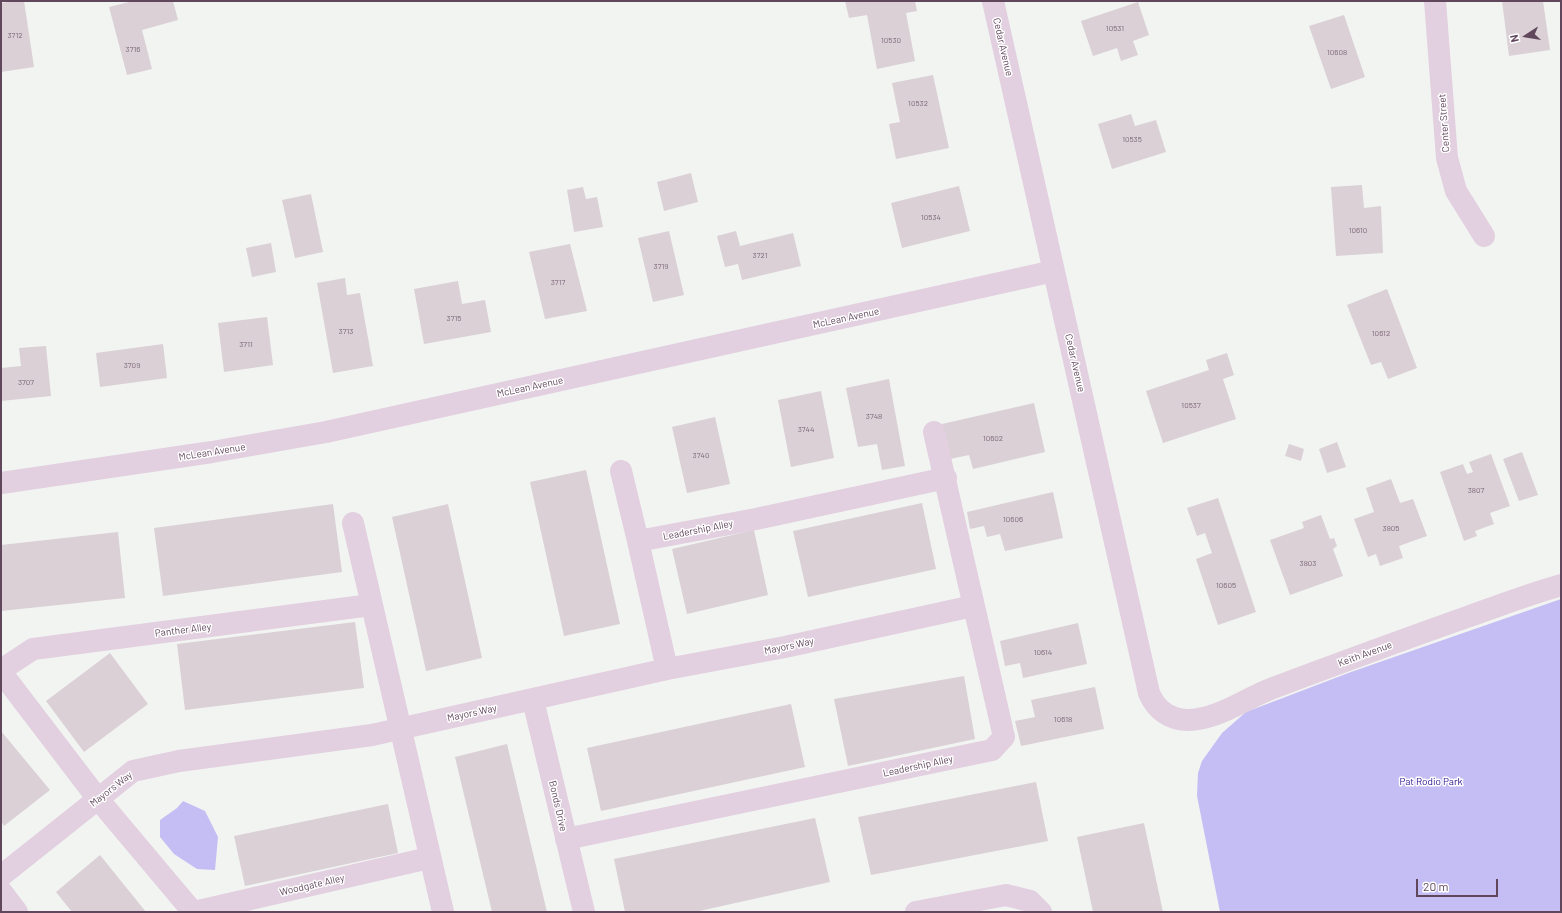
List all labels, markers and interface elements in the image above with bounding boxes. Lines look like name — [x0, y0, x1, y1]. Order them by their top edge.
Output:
north arrow — [1506, 16, 1546, 56]
street label: Cedar Avenue — [990, 17, 1016, 77]
house number: 10531 — [1106, 23, 1124, 33]
house number: 3712 — [7, 30, 23, 40]
text: N — [1507, 34, 1521, 44]
house number: 10530 — [881, 35, 901, 45]
house number: 3716 — [126, 44, 140, 54]
house number: 10608 — [1327, 47, 1347, 57]
street label: Center Street — [1436, 93, 1452, 153]
house number: 10532 — [908, 98, 928, 108]
house number: 10535 — [1122, 134, 1142, 144]
house number: 10534 — [921, 212, 941, 222]
house number: 10610 — [1349, 225, 1367, 235]
house number: 3721 — [753, 250, 767, 260]
house number: 3719 — [654, 261, 668, 271]
house number: 3717 — [551, 277, 565, 287]
street label: McLean Avenue — [812, 305, 880, 331]
house number: 3715 — [447, 313, 461, 323]
house number: 3713 — [339, 326, 353, 336]
house number: 10612 — [1372, 328, 1390, 338]
street label: Cedar Avenue — [1062, 333, 1088, 393]
house number: 3711 — [239, 339, 253, 349]
house number: 3709 — [124, 360, 140, 370]
street label: McLean Avenue — [496, 374, 564, 400]
house number: 3707 — [18, 377, 34, 387]
house number: 10537 — [1181, 400, 1201, 410]
house number: 3748 — [866, 411, 882, 421]
house number: 3744 — [798, 424, 814, 434]
house number: 10602 — [983, 433, 1003, 443]
street label: McLean Avenue — [178, 441, 246, 463]
house number: 3740 — [693, 450, 709, 460]
house number: 3807 — [1468, 485, 1484, 495]
house number: 10606 — [1003, 514, 1023, 524]
street label: Leadership Alley — [662, 517, 734, 543]
house number: 3805 — [1383, 523, 1399, 533]
house number: 3803 — [1300, 558, 1316, 568]
house number: 10605 — [1216, 580, 1236, 590]
street label: Panther Alley — [154, 621, 212, 639]
street label: Mayors Way — [763, 635, 815, 657]
street label: Keith Avenue — [1336, 639, 1394, 669]
house number: 10614 — [1034, 647, 1052, 657]
street label: Mayors Way — [446, 702, 498, 724]
house number: 10618 — [1054, 714, 1072, 724]
street label: Leadership Alley — [882, 753, 954, 779]
street label: Mayors Way — [87, 769, 135, 809]
park label: Pat Rodio Park — [1399, 776, 1463, 788]
street label: Bonds Drive — [546, 780, 570, 832]
scale bar — [1418, 871, 1500, 897]
street label: Woodgate Alley — [278, 872, 346, 898]
text: 20 m — [1423, 879, 1449, 893]

